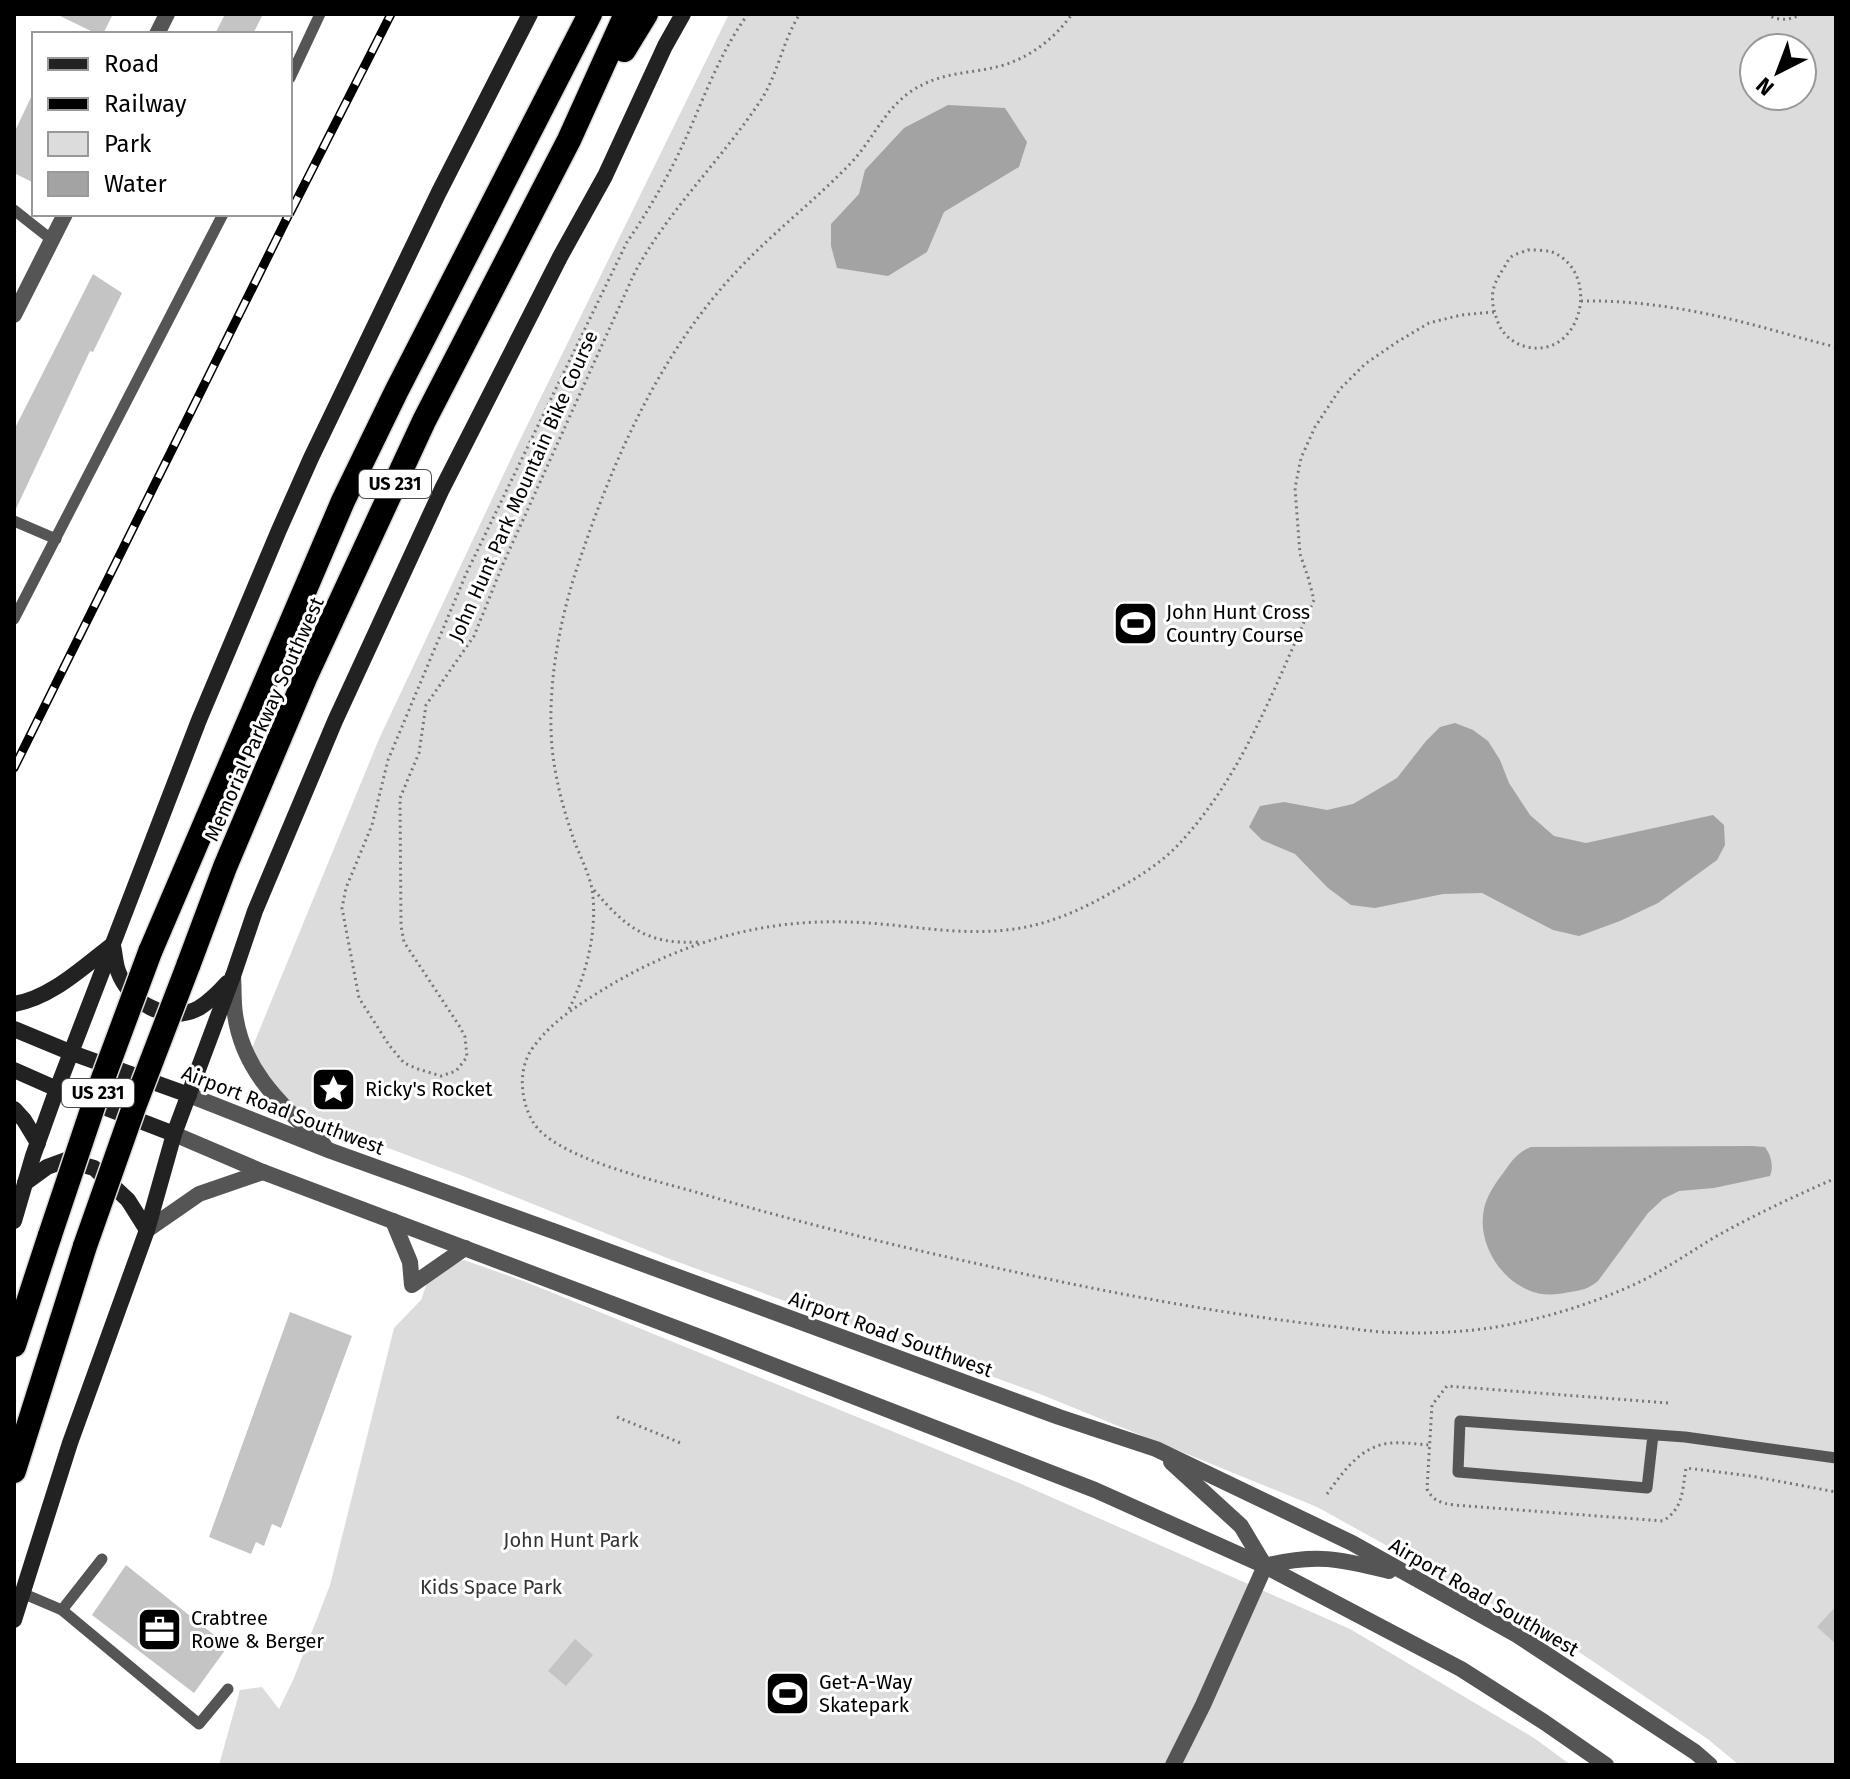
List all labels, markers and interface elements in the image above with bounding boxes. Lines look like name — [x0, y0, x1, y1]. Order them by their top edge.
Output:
legend — [32, 32, 292, 216]
north arrow — [1738, 32, 1818, 112]
text: Road — [104, 50, 159, 78]
text: N — [1750, 72, 1779, 101]
text: Railway — [104, 90, 187, 118]
text: Park — [104, 130, 152, 158]
text: Water — [104, 170, 168, 198]
street label: John Hunt Park Mountain Bike Course — [443, 327, 603, 645]
road number: US 231 — [359, 470, 431, 498]
street label: Memorial Parkway Southwest — [199, 593, 329, 845]
sports icon: John Hunt Cross Country Course — [1111, 599, 1159, 647]
place label: John Hunt Cross Country Course — [1166, 600, 1310, 647]
street label: Airport Road Southwest — [178, 1060, 388, 1160]
place icon: Ricky's Rocket — [310, 1065, 358, 1113]
place label: Ricky's Rocket — [365, 1077, 493, 1101]
road number: US 231 — [62, 1079, 134, 1107]
street label: Airport Road Southwest — [786, 1286, 997, 1382]
park label: John Hunt Park — [503, 1528, 639, 1552]
street label: Airport Road Southwest — [1385, 1533, 1584, 1662]
park label: Kids Space Park — [420, 1575, 563, 1599]
office icon: Crabtree Rowe & Berger — [136, 1606, 184, 1654]
place label: Crabtree Rowe & Berger — [191, 1606, 324, 1653]
sports icon: Get-A-Way Skatepark — [764, 1670, 812, 1718]
place label: Get-A-Way Skatepark — [819, 1670, 913, 1717]

